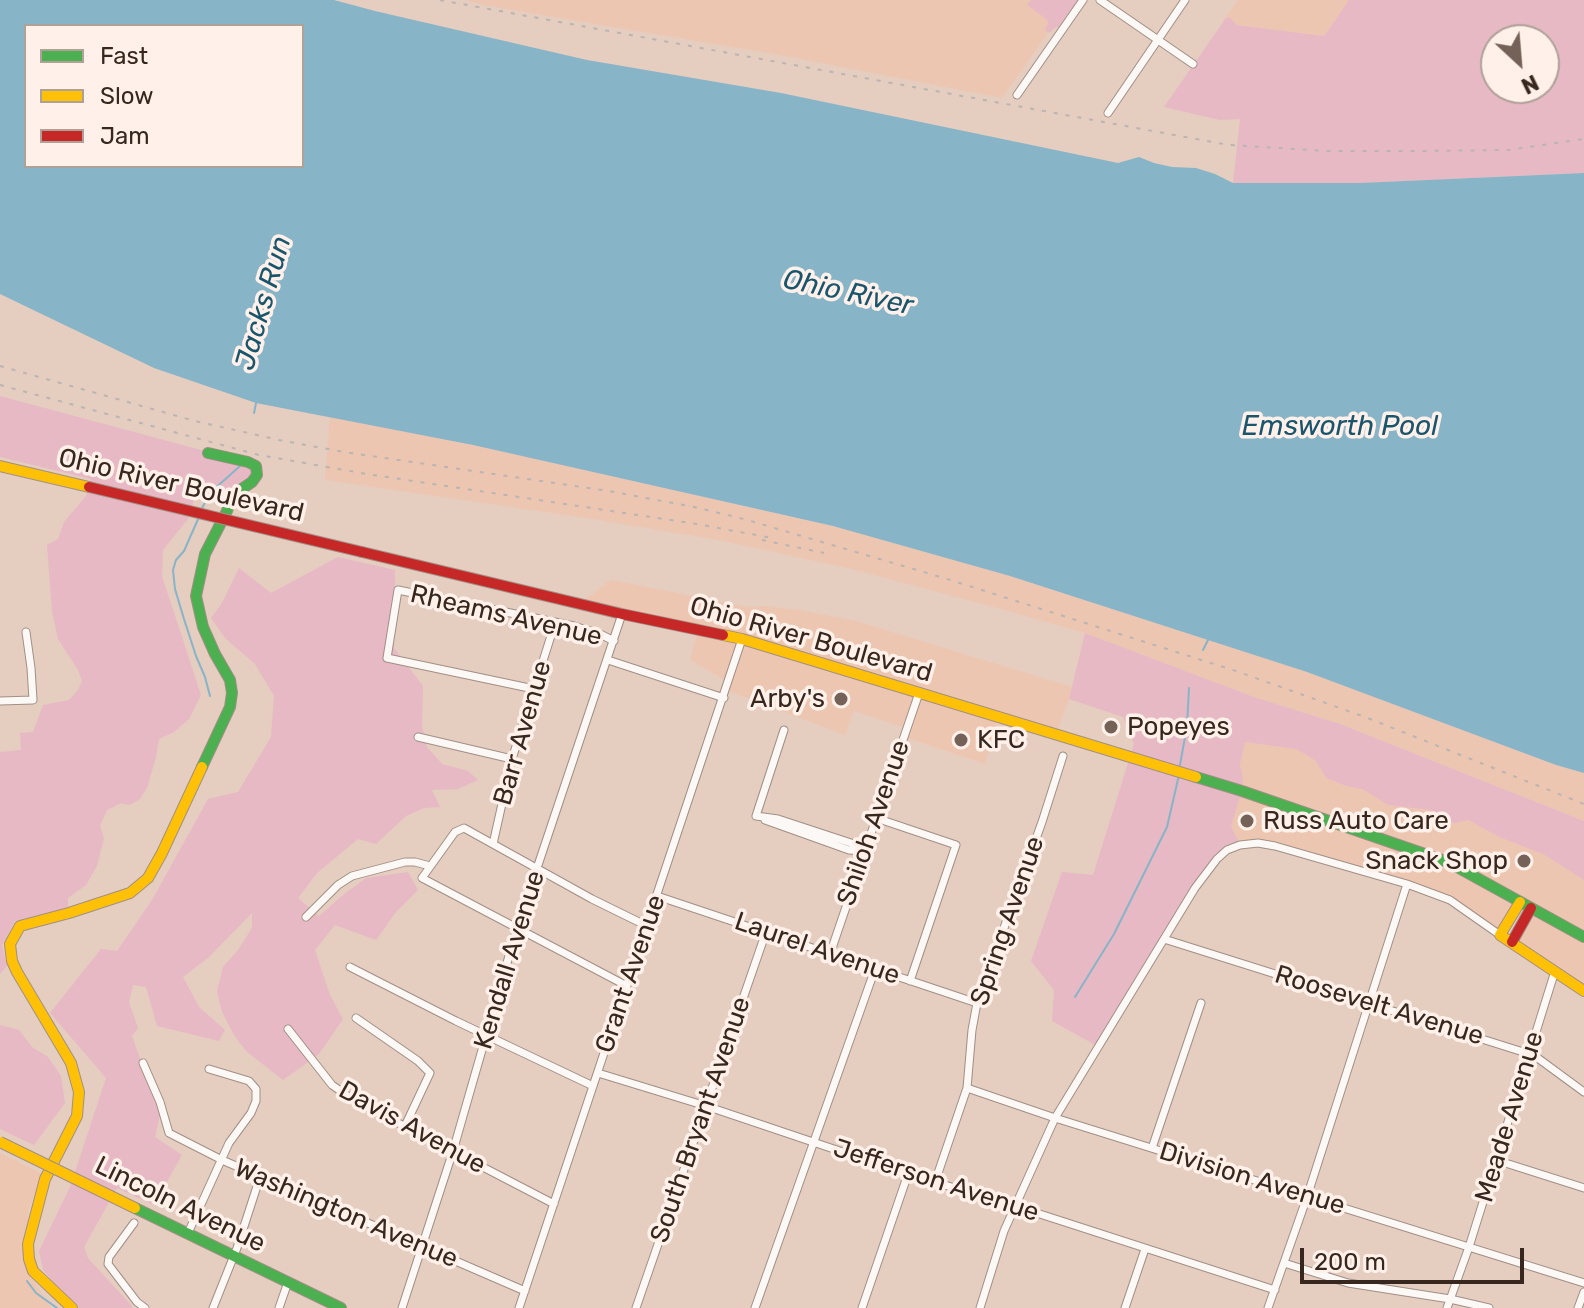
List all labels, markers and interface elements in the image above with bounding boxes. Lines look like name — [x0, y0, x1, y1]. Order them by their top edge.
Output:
legend — [24, 24, 304, 168]
north arrow — [1480, 24, 1560, 104]
text: Fast — [100, 42, 148, 70]
text: N — [1517, 69, 1543, 100]
text: Slow — [100, 82, 153, 110]
text: Jam — [100, 122, 150, 150]
water label: Jacks Run — [229, 232, 299, 374]
water label: Ohio River — [780, 263, 916, 323]
water label: Emsworth Pool — [1242, 410, 1438, 444]
street label: Ohio River Boulevard — [55, 443, 307, 529]
street label: Rheams Avenue — [407, 579, 605, 653]
street label: Ohio River Boulevard — [686, 590, 936, 690]
street label: Barr Avenue — [487, 657, 559, 809]
place label: Arby's — [750, 683, 825, 715]
marker: Arby's — [832, 690, 850, 708]
place label: Popeyes — [1127, 711, 1230, 743]
marker: Popeyes — [1102, 718, 1120, 736]
place label: KFC — [977, 724, 1025, 756]
marker: KFC — [952, 731, 970, 749]
street label: Shiloh Avenue — [831, 736, 917, 910]
place label: Russ Auto Care — [1263, 805, 1449, 837]
marker: Russ Auto Care — [1238, 812, 1256, 830]
street label: Spring Avenue — [965, 832, 1051, 1010]
place label: Snack Shop — [1365, 845, 1508, 877]
marker: Snack Shop — [1515, 852, 1533, 870]
street label: Kendall Avenue — [468, 867, 552, 1053]
street label: Grant Avenue — [589, 891, 673, 1057]
street label: Laurel Avenue — [730, 906, 904, 992]
street label: Roosevelt Avenue — [1271, 959, 1487, 1053]
street label: South Bryant Avenue — [644, 993, 758, 1247]
street label: Meade Avenue — [1469, 1028, 1551, 1206]
street label: Davis Avenue — [333, 1075, 491, 1181]
street label: Jefferson Avenue — [829, 1133, 1043, 1229]
street label: Division Avenue — [1155, 1136, 1349, 1222]
street label: Lincoln Avenue — [90, 1150, 270, 1260]
street label: Washington Avenue — [230, 1153, 462, 1275]
scale bar — [1304, 1232, 1528, 1282]
text: 200 m — [1314, 1248, 1386, 1276]

